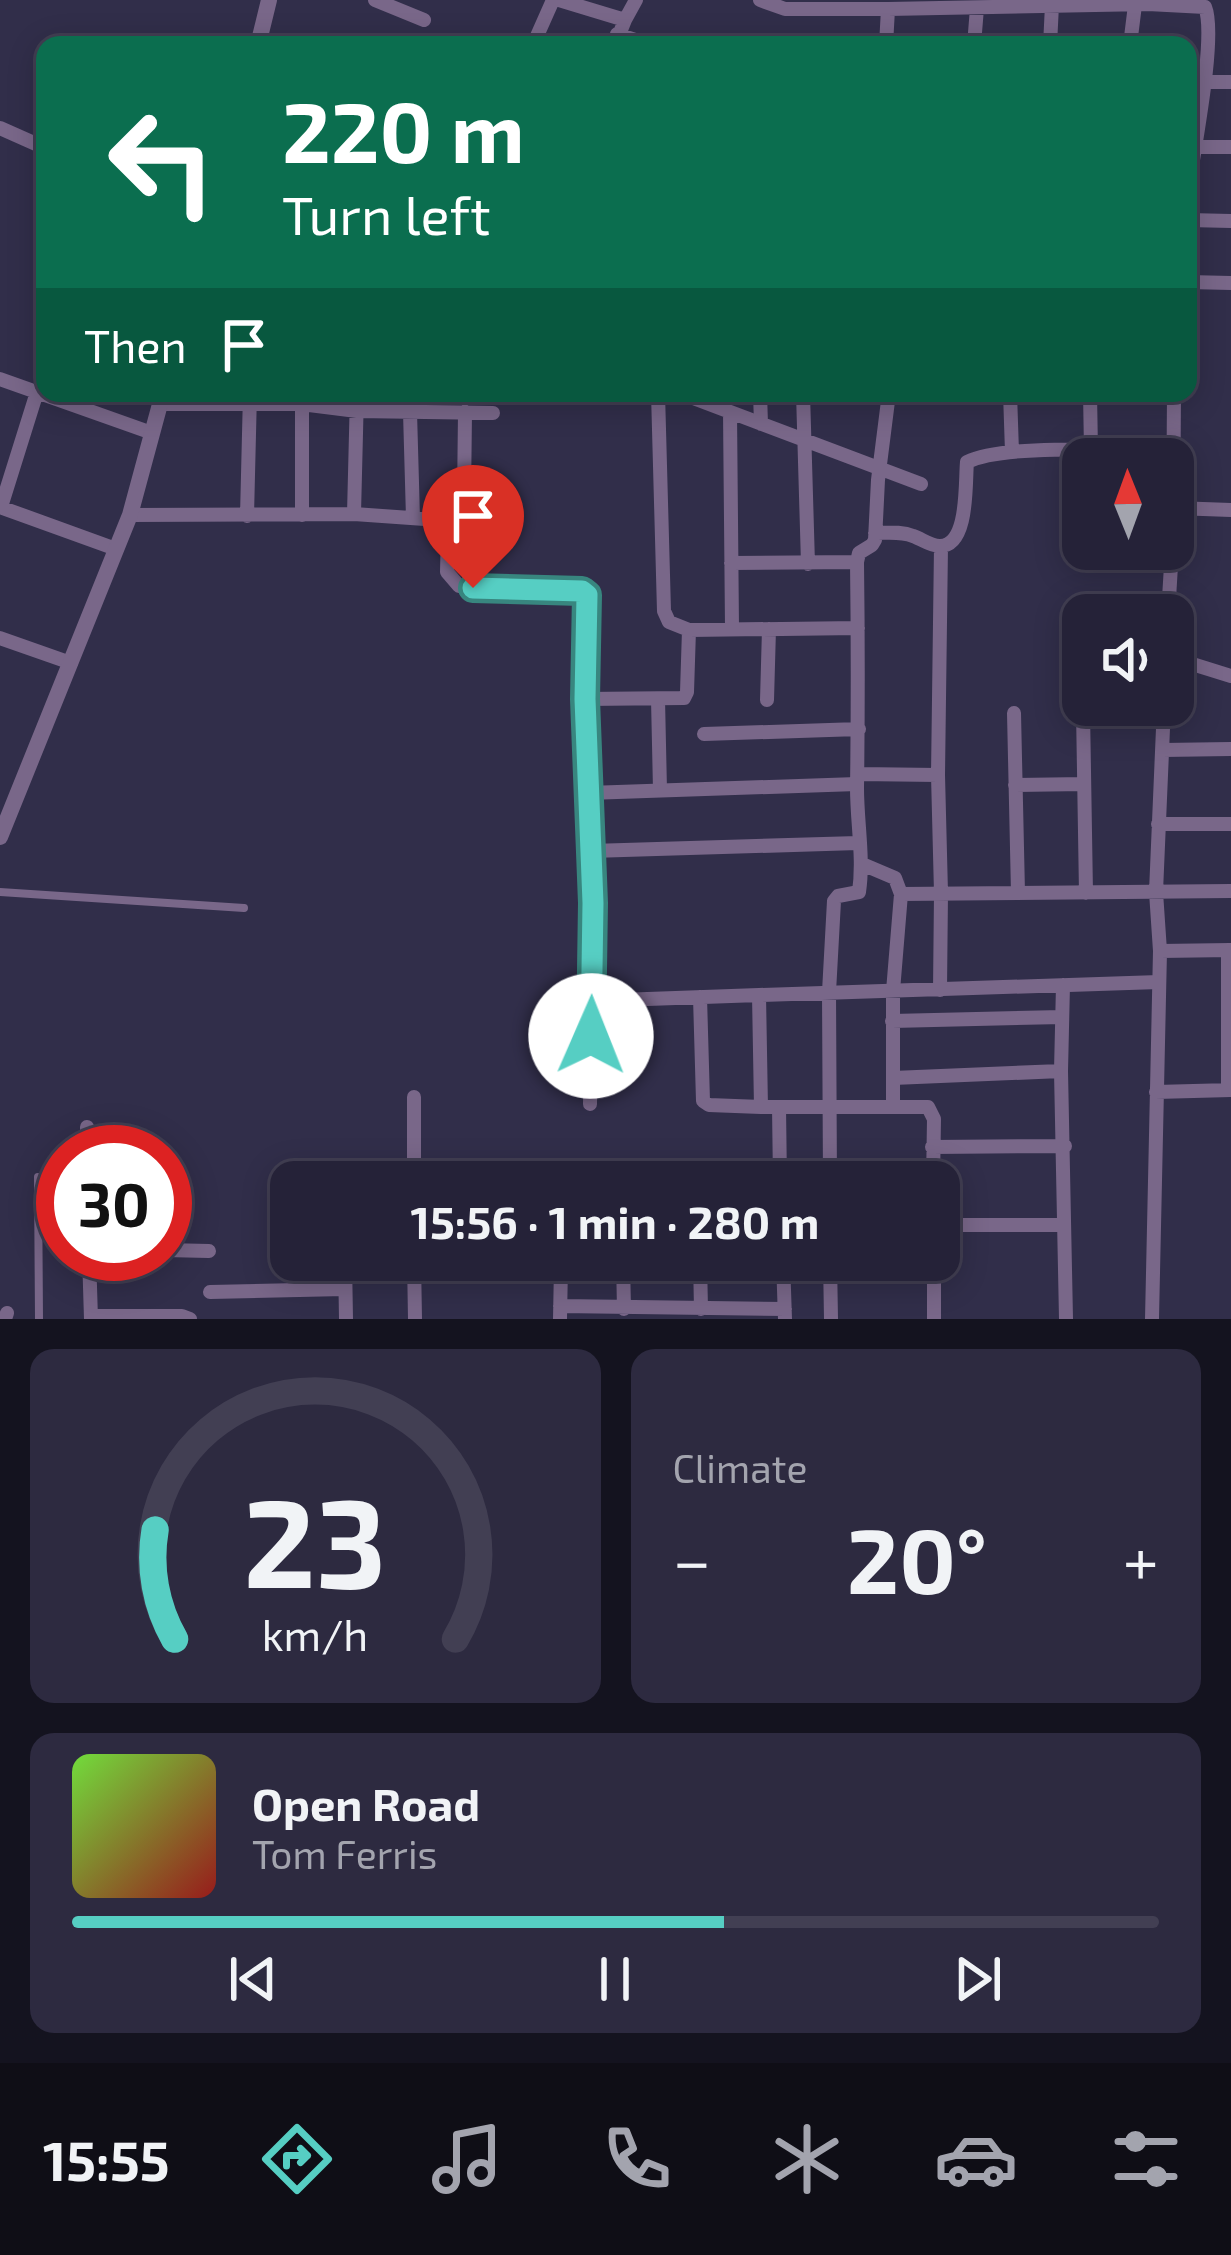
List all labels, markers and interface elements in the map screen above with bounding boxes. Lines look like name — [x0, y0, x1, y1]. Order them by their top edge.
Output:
text: 220 m — [282, 79, 525, 180]
icon: left — [84, 84, 240, 240]
text: Turn left — [282, 181, 491, 246]
icon: arrive — [211, 312, 277, 378]
text: Then — [84, 318, 187, 372]
north arrow — [1062, 438, 1194, 570]
map controls — [1062, 438, 1194, 726]
pin — [422, 465, 524, 588]
icon: arrive — [440, 483, 506, 549]
button: sound — [1062, 594, 1194, 726]
position arrow — [528, 973, 654, 1099]
speed limit sign: 30 — [36, 1125, 192, 1281]
text: 15:56 · 1 min · 280 m — [411, 1194, 819, 1248]
text: Climate — [673, 1444, 807, 1491]
text: 23 — [244, 1463, 387, 1613]
text: 20° — [847, 1504, 987, 1612]
text: − — [673, 1519, 711, 1598]
text: + — [1123, 1519, 1159, 1598]
text: km/h — [262, 1608, 368, 1660]
text: Open Road — [252, 1776, 480, 1830]
text: Tom Ferris — [252, 1830, 437, 1877]
icon: previous — [220, 1946, 286, 2012]
icon: pause — [582, 1946, 648, 2012]
icon: next — [945, 1946, 1011, 2012]
icon: directions — [255, 2117, 339, 2201]
icon: music — [425, 2117, 509, 2201]
icon: phone — [595, 2117, 679, 2201]
icon: climate — [765, 2117, 849, 2201]
icon: car — [934, 2117, 1018, 2201]
icon: filters — [1104, 2117, 1188, 2201]
text: 15:55 — [43, 2127, 170, 2192]

